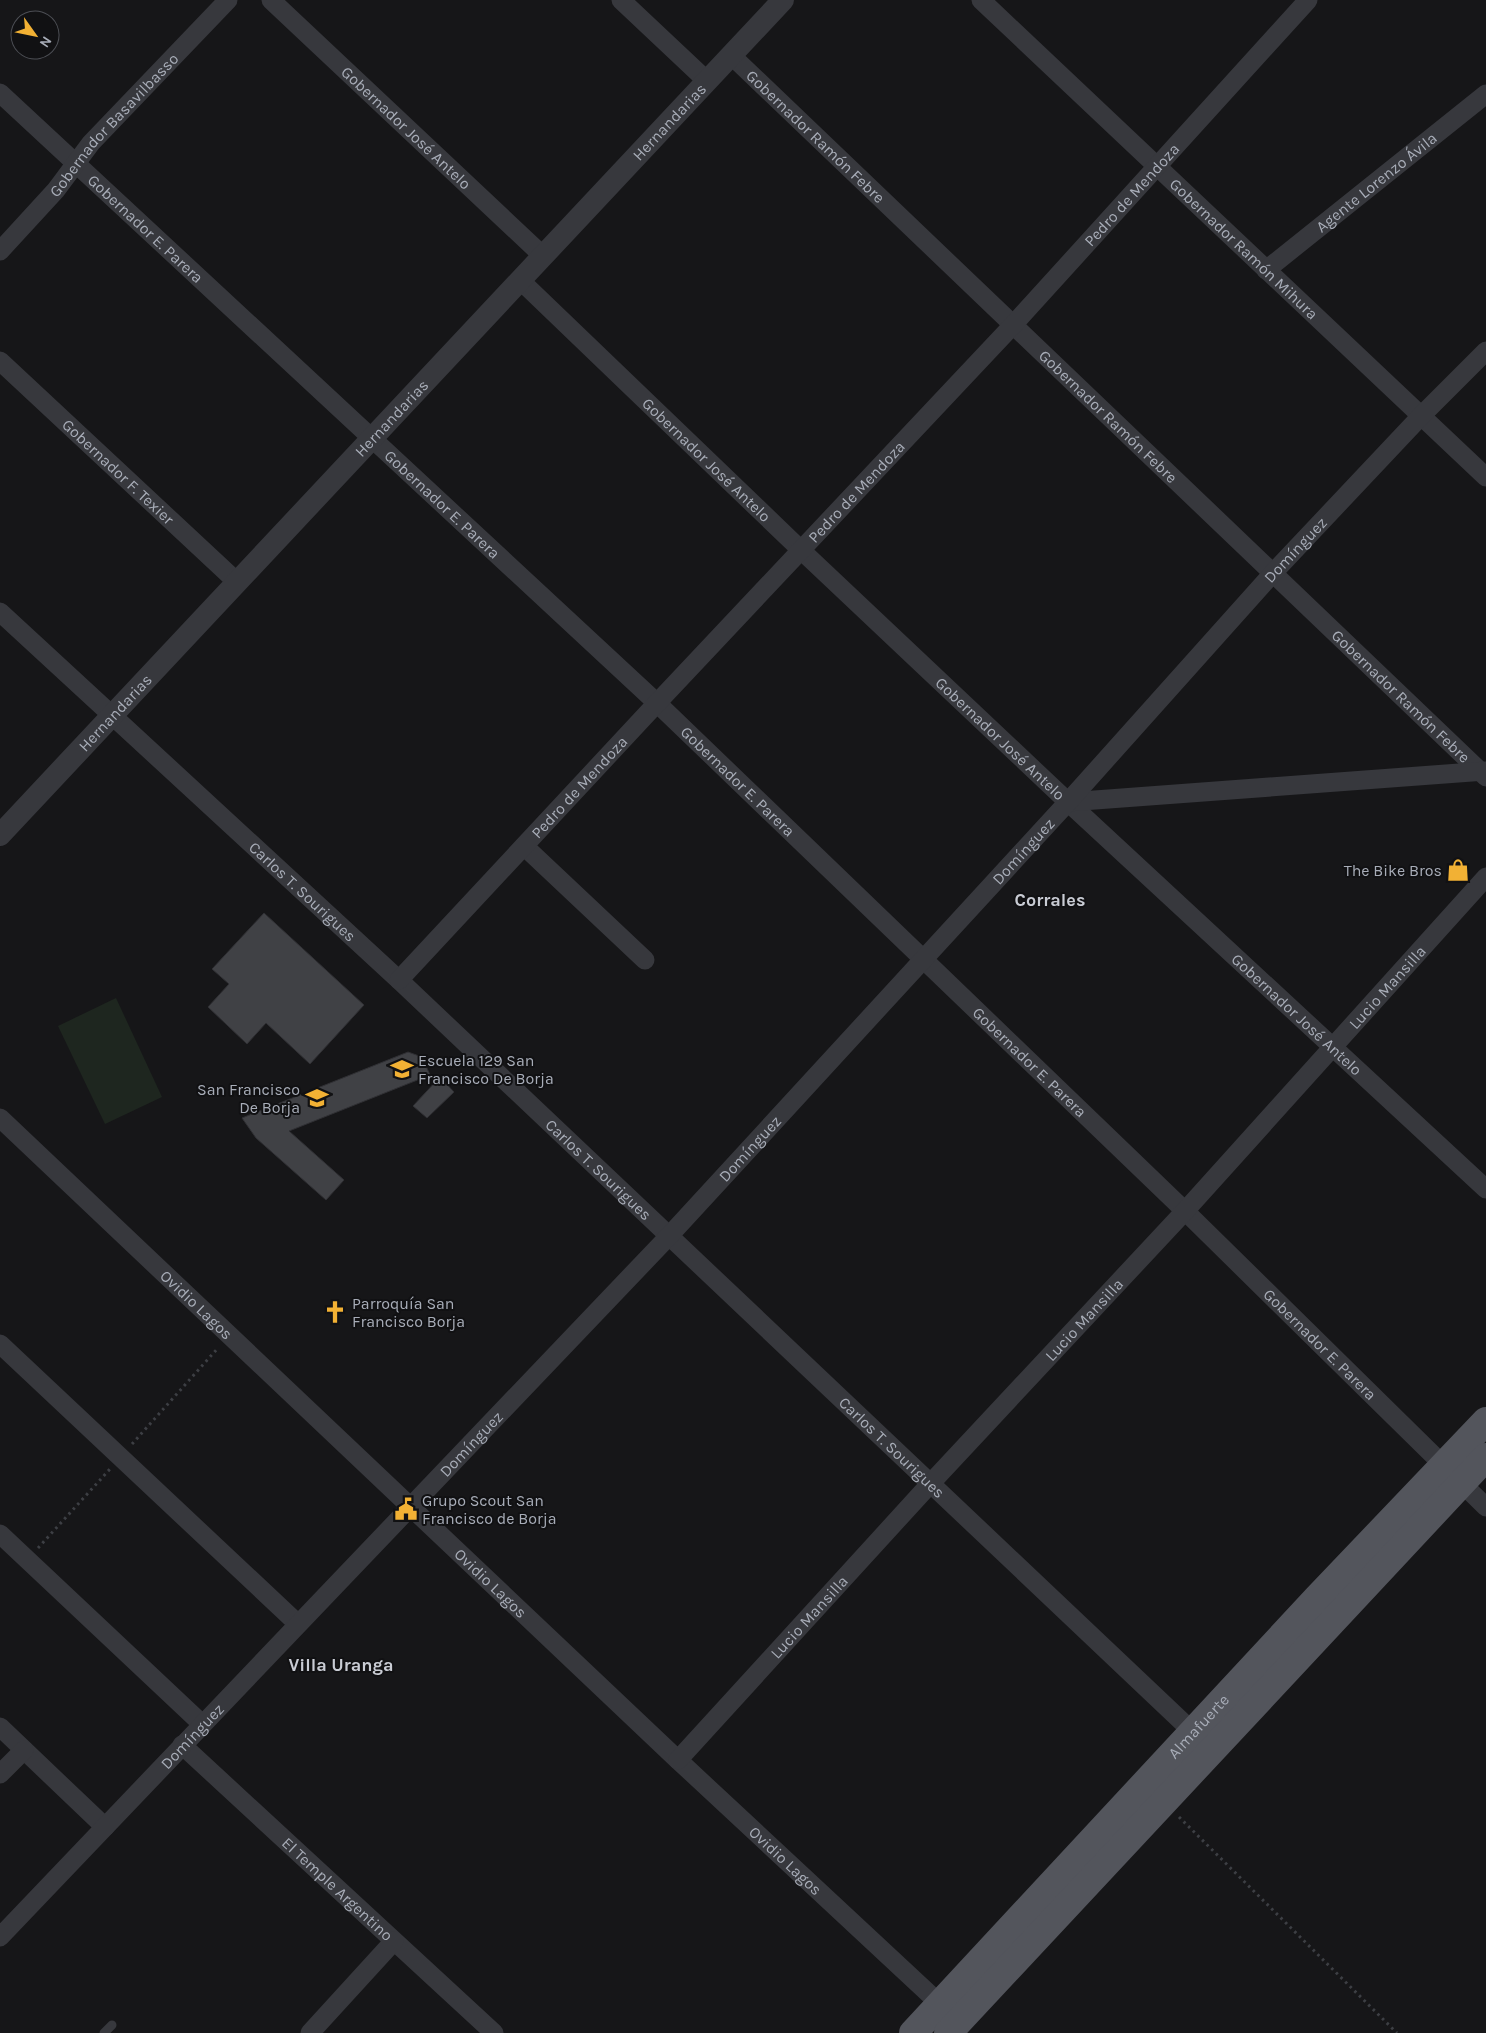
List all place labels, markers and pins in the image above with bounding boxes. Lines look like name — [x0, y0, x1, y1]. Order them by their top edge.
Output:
shop icon: The Bike Bros — [1445, 857, 1471, 883]
place label: The Bike Bros — [1344, 861, 1442, 880]
place label: Escuela 129 San Francisco De Borja — [418, 1051, 554, 1088]
school or university icon: Escuela 129 San Francisco De Borja — [389, 1056, 415, 1082]
place label: San Francisco De Borja — [197, 1080, 300, 1117]
school or university icon: San Francisco De Borja — [304, 1085, 330, 1111]
place label: Parroquía San Francisco Borja — [352, 1294, 465, 1331]
church icon: Parroquía San Francisco Borja — [322, 1299, 348, 1325]
place label: Grupo Scout San Francisco de Borja — [422, 1491, 557, 1528]
public building icon: Grupo Scout San Francisco de Borja — [393, 1496, 419, 1522]

